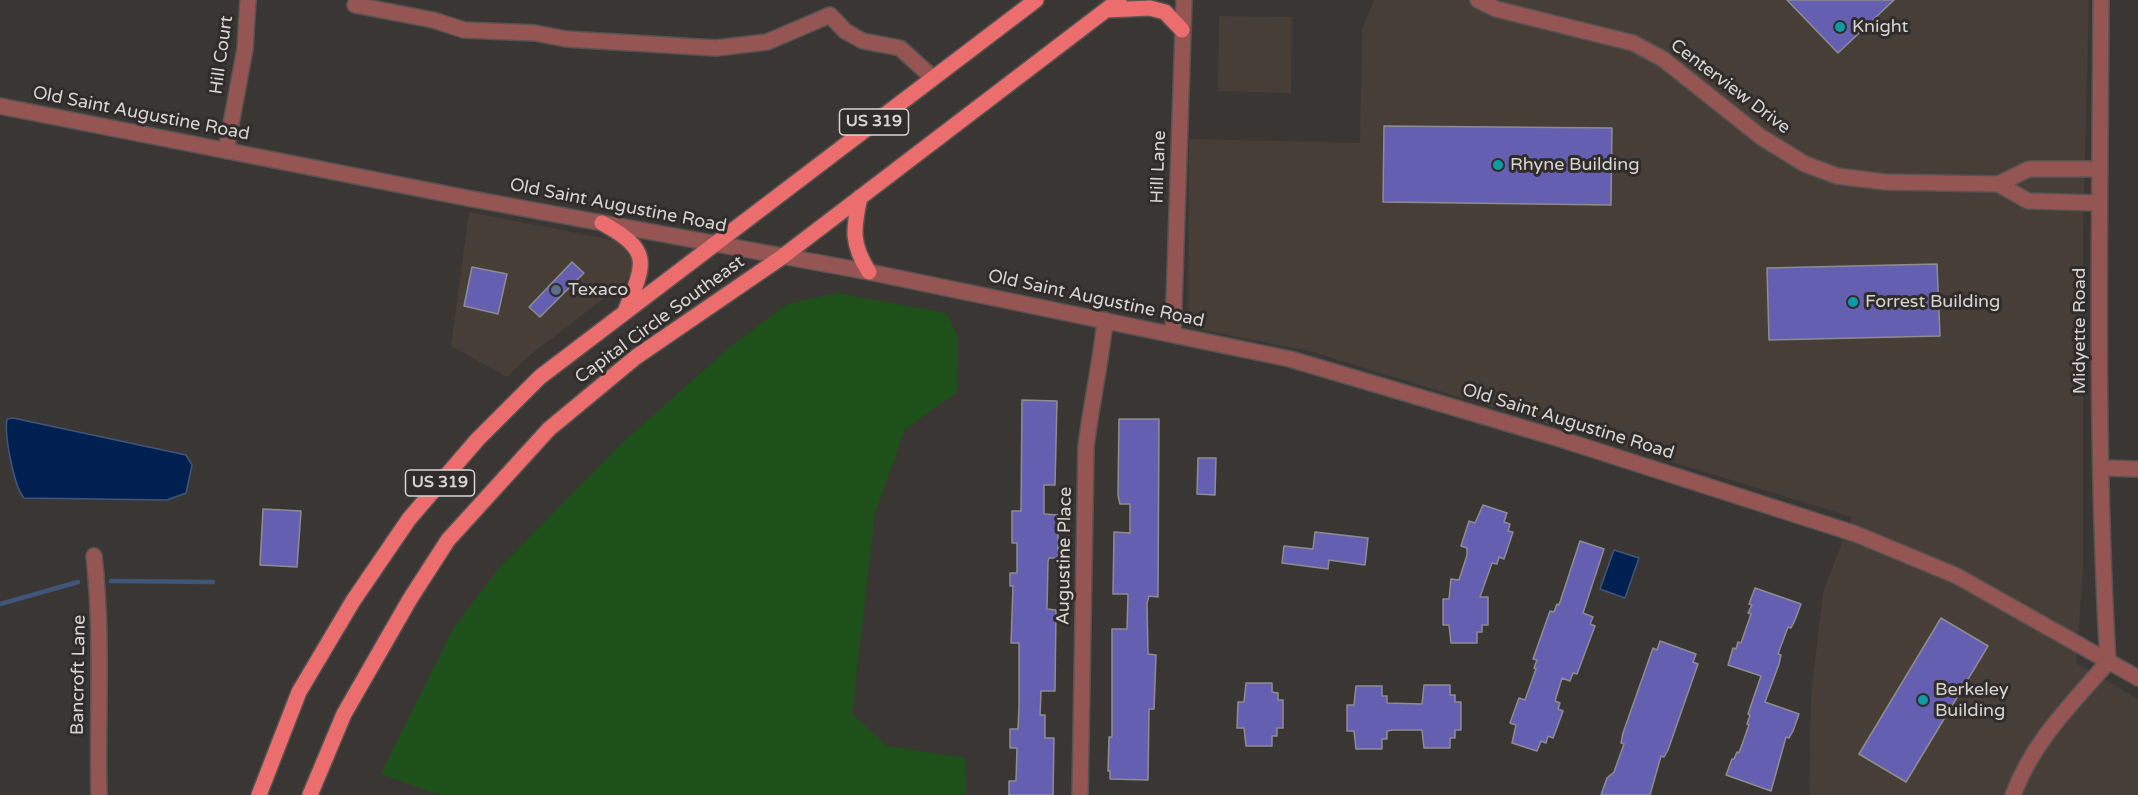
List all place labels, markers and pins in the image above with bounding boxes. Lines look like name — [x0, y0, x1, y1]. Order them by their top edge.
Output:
place label: Knight — [1852, 16, 1908, 38]
marker: Knight — [1833, 20, 1847, 34]
place label: Rhyne Building — [1510, 154, 1640, 176]
marker: Rhyne Building — [1491, 158, 1505, 172]
place label: Texaco — [568, 279, 628, 301]
marker: Texaco — [549, 283, 563, 297]
place label: Forrest Building — [1865, 291, 2000, 313]
marker: Forrest Building — [1846, 295, 1860, 309]
place label: Berkeley Building — [1935, 679, 2009, 722]
marker: Berkeley Building — [1916, 693, 1930, 707]

